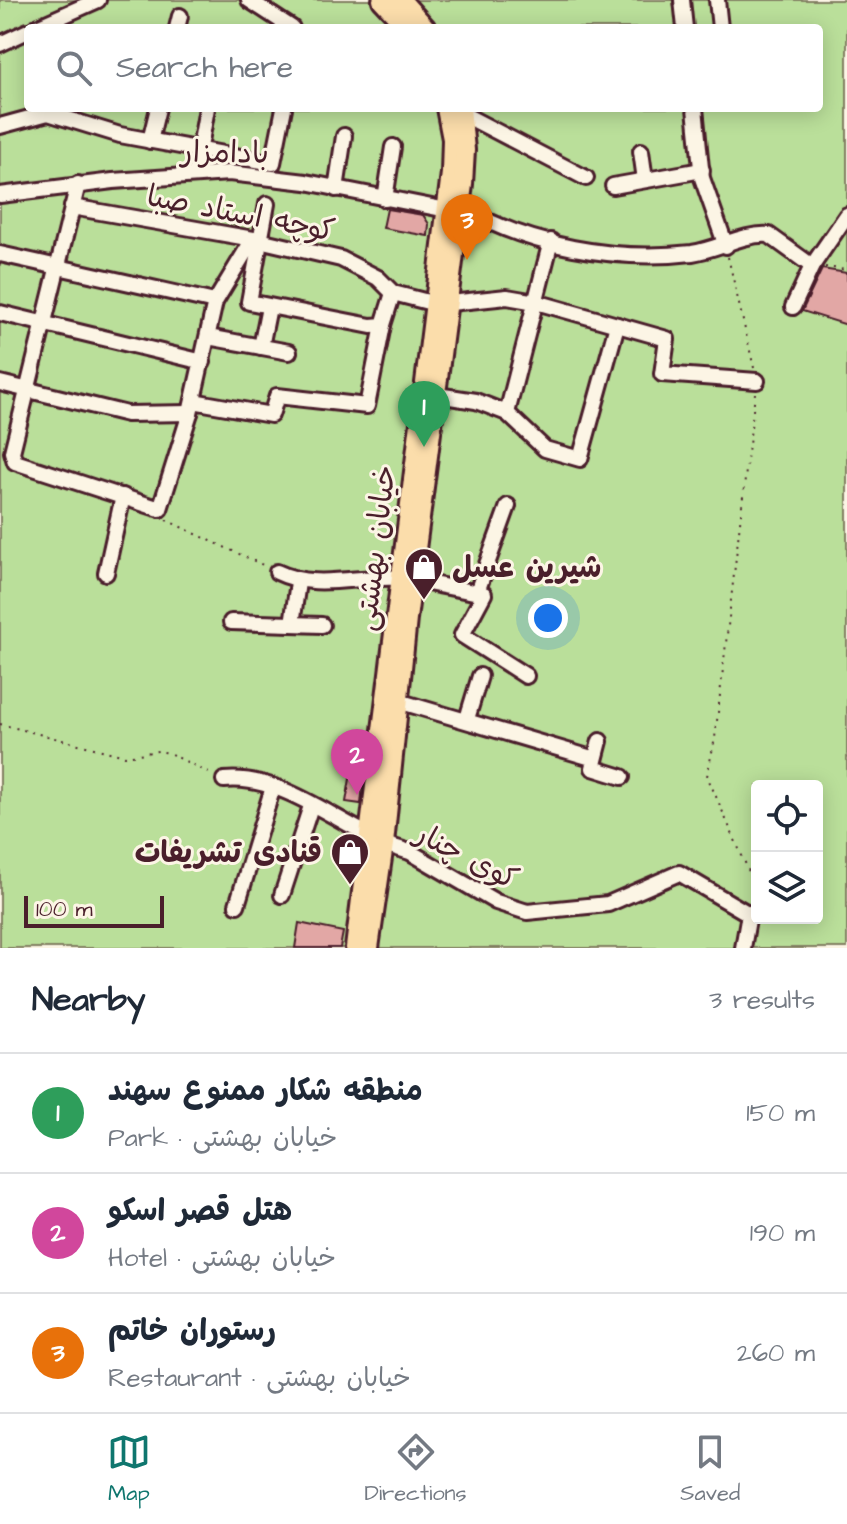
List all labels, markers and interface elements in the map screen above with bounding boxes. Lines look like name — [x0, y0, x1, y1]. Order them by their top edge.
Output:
search box — [24, 24, 823, 112]
icon: search — [52, 46, 96, 90]
text: Search here — [116, 47, 293, 89]
street label: بادامزار — [178, 131, 269, 175]
street label: کوچه استاد صبا — [143, 175, 338, 253]
pin: 3 — [441, 194, 493, 260]
pin: 1 — [398, 381, 450, 447]
street label: خیابان بهشتی — [345, 463, 407, 633]
shop icon: شیرین عسل — [403, 546, 445, 601]
place label: شیرین عسل — [452, 547, 601, 589]
your location — [528, 598, 568, 638]
pin: 2 — [331, 729, 383, 795]
map controls — [751, 780, 823, 924]
button: locate — [751, 780, 823, 852]
street label: کوی چنار — [405, 812, 525, 901]
shop icon: قنادی تشریفات — [329, 831, 371, 886]
place label: قنادی تشریفات — [135, 832, 322, 874]
button: layers — [751, 852, 823, 924]
scale bar — [24, 892, 164, 928]
text: 100 m — [36, 894, 93, 925]
text: Nearby — [32, 976, 146, 1024]
text: 3 results — [709, 982, 815, 1018]
text: منطقه شکار ممنوع سهند — [108, 1070, 423, 1112]
text: 1 — [56, 1095, 60, 1131]
text: 150 m — [746, 1095, 815, 1131]
text: Park · خیابان بهشتی — [108, 1120, 337, 1156]
text: هتل قصر اسکو — [108, 1190, 292, 1232]
text: 2 — [51, 1215, 65, 1251]
text: 190 m — [750, 1215, 815, 1251]
text: Hotel · خیابان بهشتی — [108, 1240, 336, 1276]
text: رستوران خاتم — [108, 1310, 276, 1352]
text: 3 — [51, 1335, 65, 1371]
text: 260 m — [737, 1335, 815, 1371]
text: Restaurant · خیابان بهشتی — [108, 1360, 411, 1396]
tab: Map — [107, 1430, 151, 1509]
tab: Directions — [364, 1430, 467, 1509]
tab: Saved — [680, 1430, 740, 1509]

